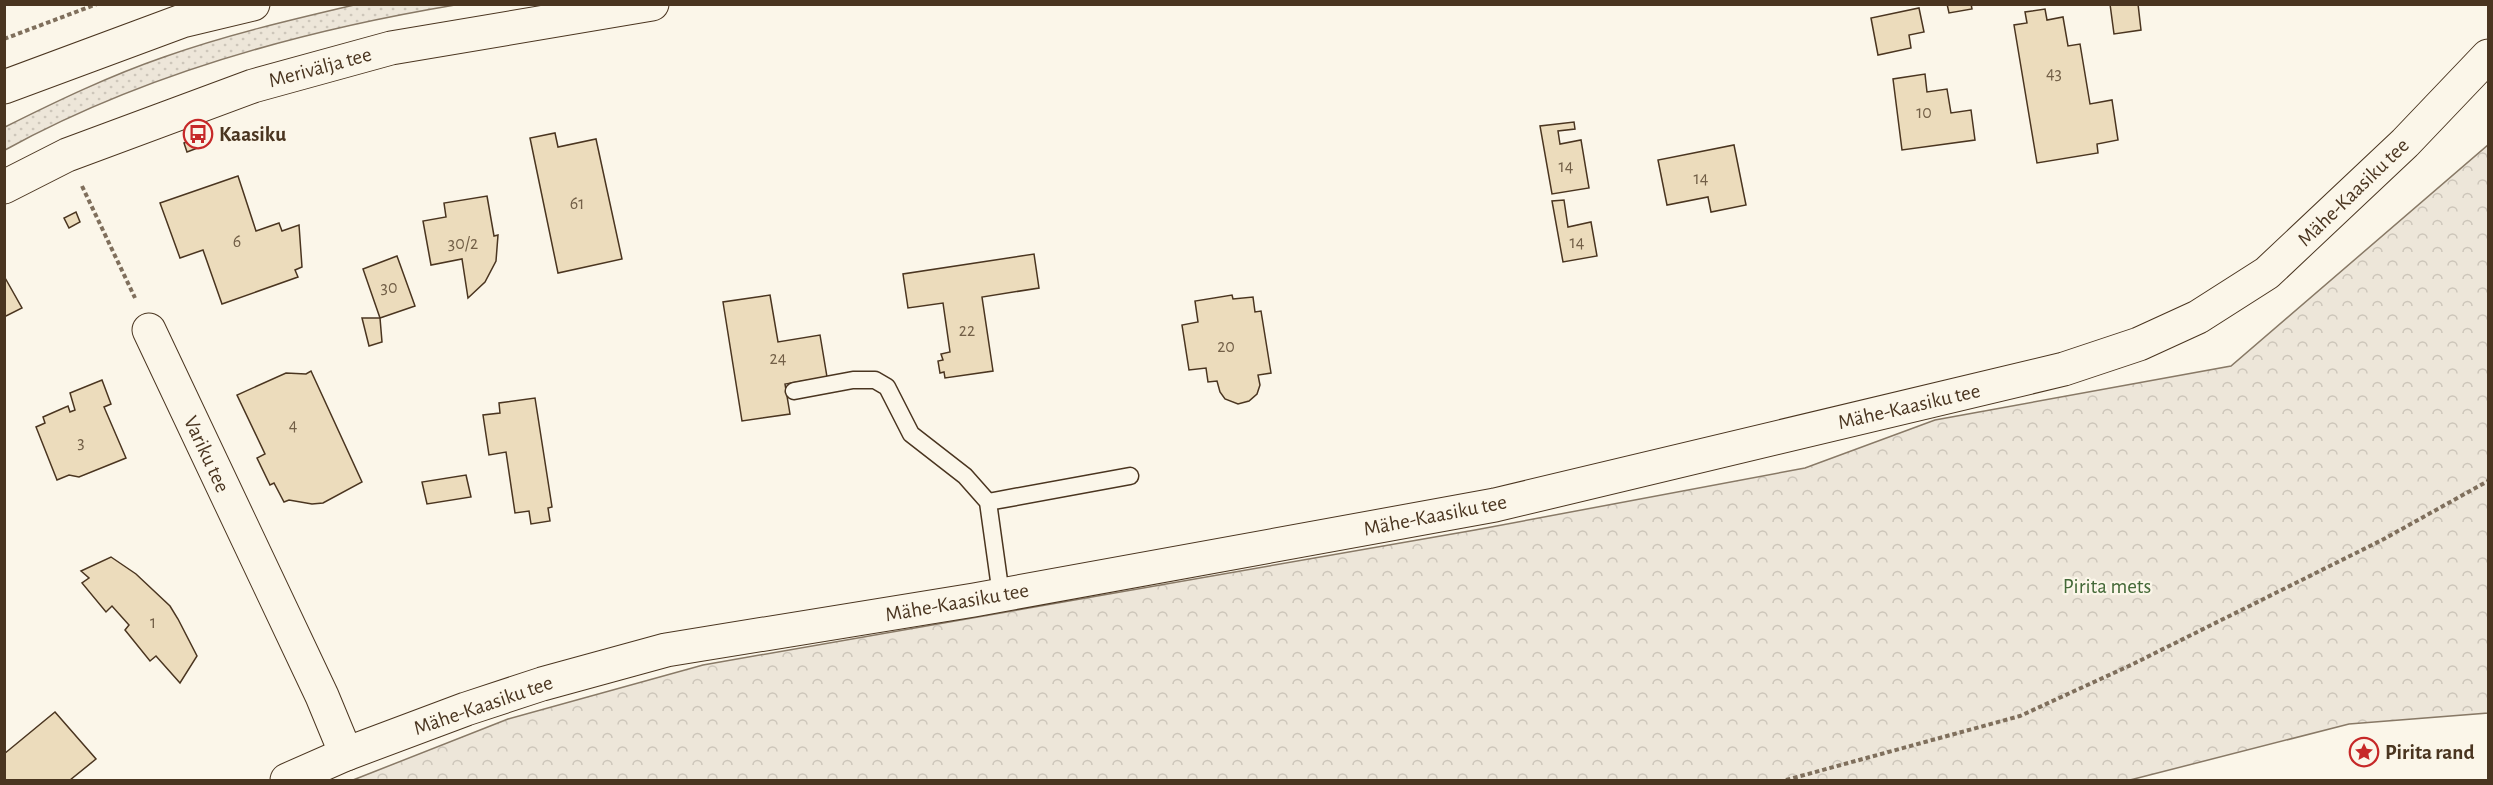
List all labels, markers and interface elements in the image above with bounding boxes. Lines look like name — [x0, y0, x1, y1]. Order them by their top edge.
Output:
street label: Merivälja tee — [266, 44, 374, 91]
house number: 43 — [2046, 65, 2062, 83]
house number: 10 — [1916, 104, 1932, 122]
bus stop icon: Kaasiku — [182, 118, 214, 150]
place label: Kaasiku — [219, 124, 286, 145]
street label: Mähe-Kaasiku tee — [2294, 134, 2413, 250]
house number: 14 — [1559, 158, 1574, 176]
house number: 14 — [1694, 170, 1709, 188]
house number: 61 — [570, 195, 584, 213]
house number: 6 — [233, 233, 241, 251]
house number: 14 — [1570, 234, 1585, 252]
house number: 30/2 — [448, 235, 478, 253]
house number: 30 — [381, 279, 397, 297]
house number: 22 — [959, 322, 975, 340]
house number: 20 — [1217, 338, 1235, 356]
house number: 24 — [770, 350, 787, 368]
street label: Mähe-Kaasiku tee — [1836, 380, 1982, 433]
street label: Variku tee — [180, 413, 233, 496]
house number: 4 — [289, 417, 298, 435]
house number: 3 — [77, 434, 85, 452]
street label: Mähe-Kaasiku tee — [1362, 491, 1509, 540]
park label: Pirita mets — [2063, 576, 2151, 597]
street label: Mähe-Kaasiku tee — [884, 580, 1031, 625]
house number: 1 — [150, 614, 156, 632]
street label: Mähe-Kaasiku tee — [411, 672, 555, 739]
place icon: Pirita rand — [2348, 736, 2380, 768]
place label: Pirita rand — [2385, 742, 2474, 763]

